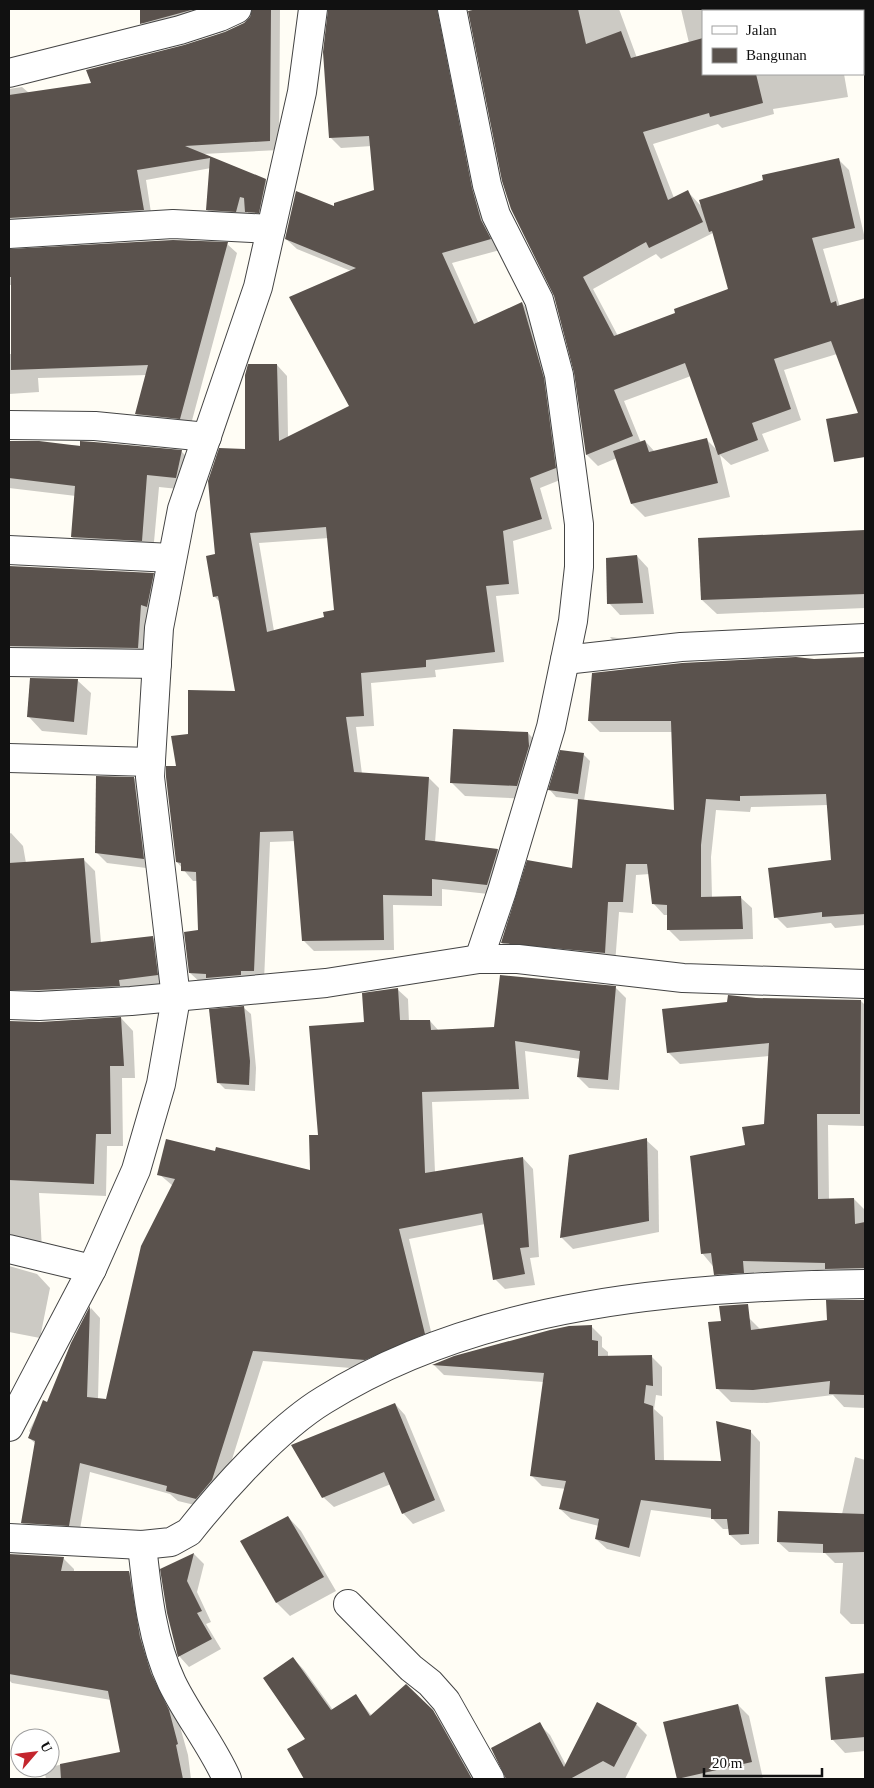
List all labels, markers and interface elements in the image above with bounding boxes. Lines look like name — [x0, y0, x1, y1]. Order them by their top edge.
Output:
legend — [702, 10, 864, 75]
text: Jalan — [746, 22, 777, 38]
text: Bangunan — [746, 47, 807, 63]
north arrow — [10, 1728, 60, 1778]
text: U — [37, 1739, 55, 1755]
scale bar — [704, 1746, 822, 1778]
text: 20 m — [712, 1755, 743, 1771]

